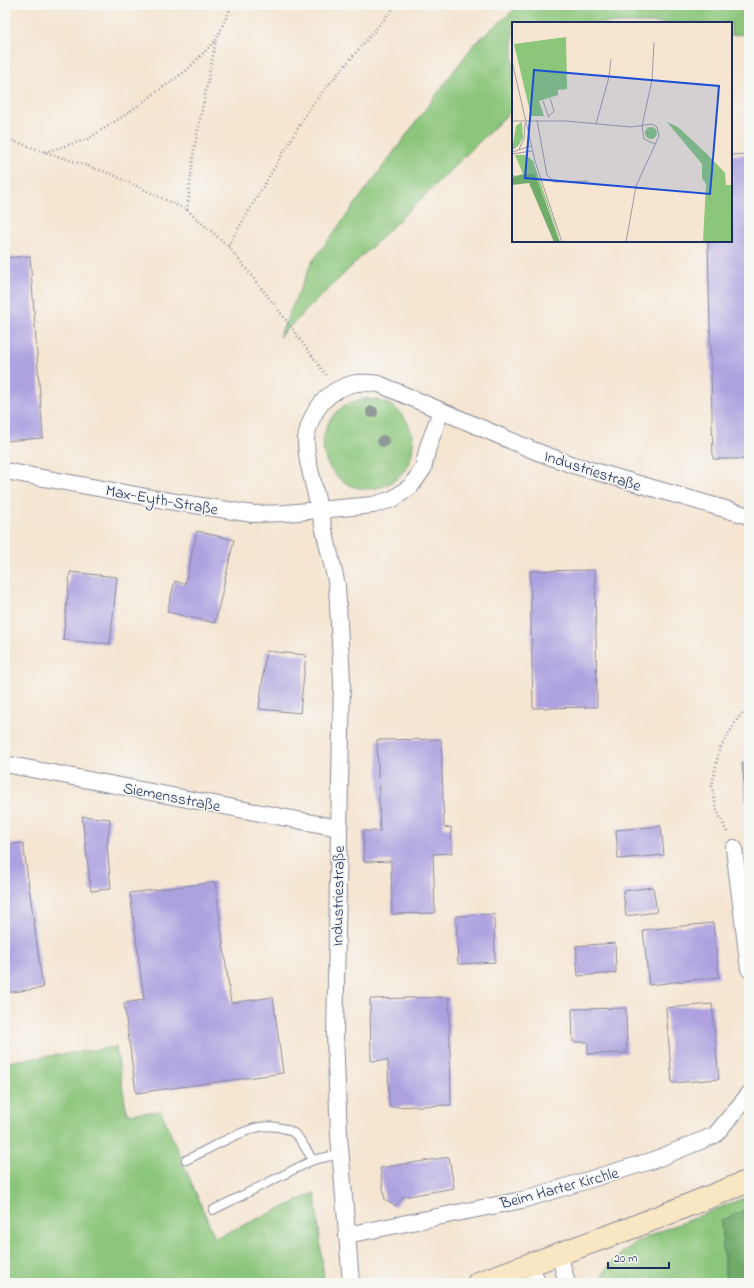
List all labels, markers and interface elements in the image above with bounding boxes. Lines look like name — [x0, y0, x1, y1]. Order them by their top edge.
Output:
inset map — [512, 22, 732, 242]
street label: Industriestraße — [541, 445, 645, 499]
street label: Max-Eyth-Straße — [103, 479, 221, 523]
street label: Siemensstraße — [121, 777, 223, 819]
street label: Industriestraße — [326, 845, 352, 947]
street label: Beim Harter Kirchle — [497, 1161, 622, 1217]
scale bar — [608, 1244, 669, 1270]
text: 20 m — [614, 1250, 637, 1268]

